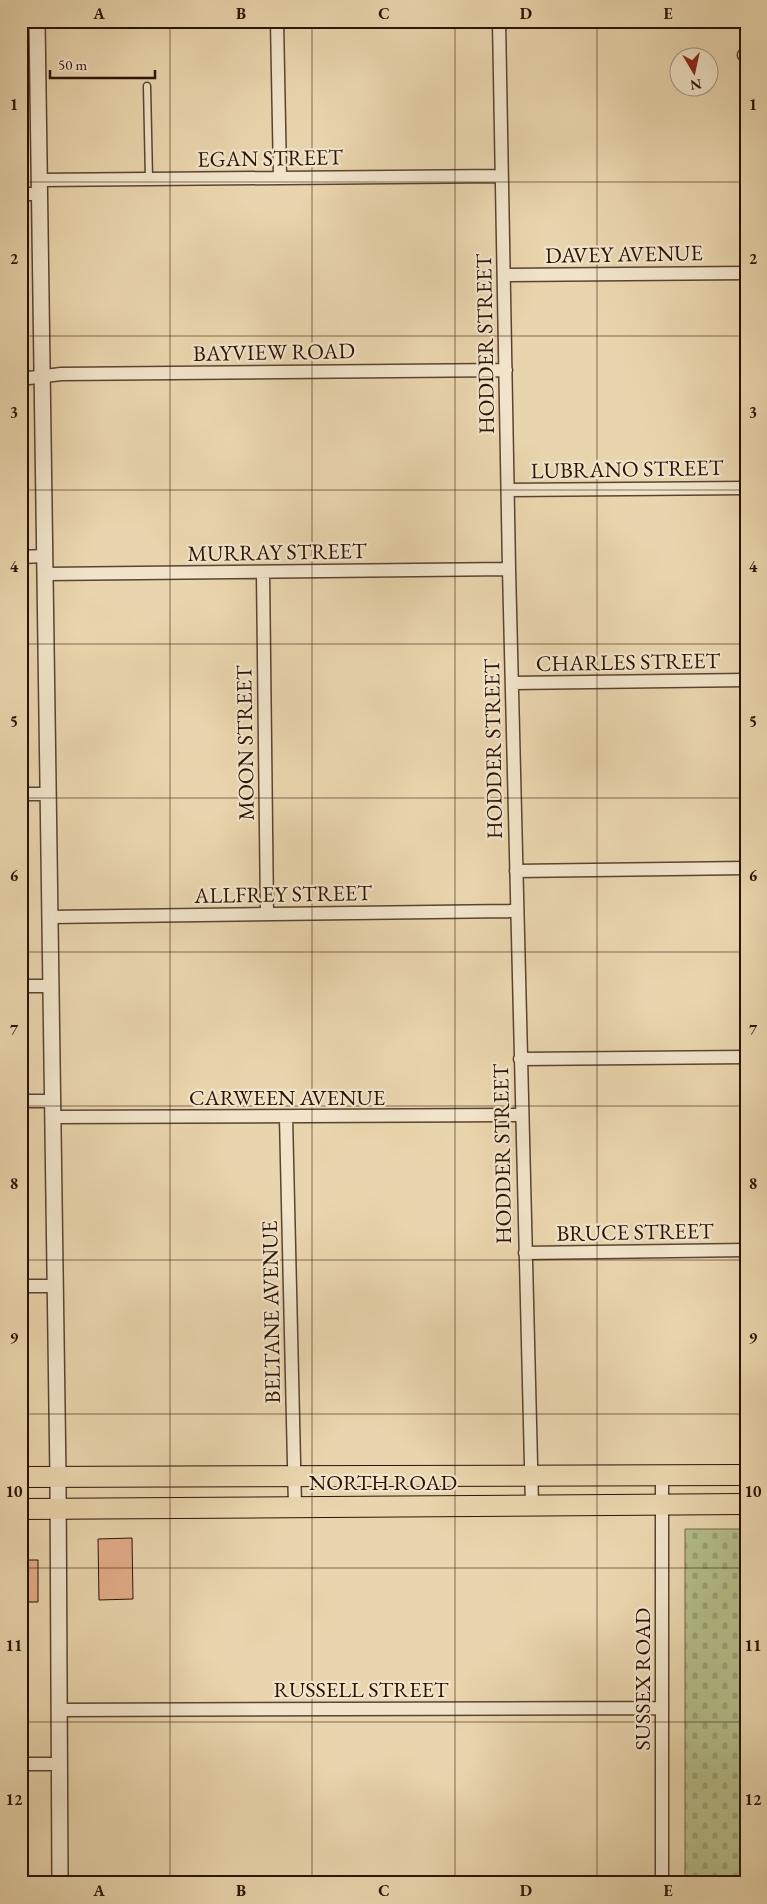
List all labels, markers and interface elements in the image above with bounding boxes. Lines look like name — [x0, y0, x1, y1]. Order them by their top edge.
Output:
text: A — [92, 3, 105, 24]
text: B — [236, 3, 246, 24]
text: C — [378, 3, 390, 24]
text: D — [520, 3, 532, 24]
text: E — [663, 3, 673, 24]
scale bar — [50, 48, 155, 80]
north arrow — [670, 48, 720, 98]
text: 50 m — [58, 55, 87, 74]
text: N — [688, 75, 703, 95]
text: 1 — [10, 94, 18, 115]
text: 1 — [749, 94, 757, 115]
street label: EGAN STREET — [197, 142, 343, 174]
street label: DAVEY AVENUE — [545, 238, 703, 270]
text: 2 — [10, 248, 19, 269]
text: 2 — [749, 248, 758, 269]
street label: HODDER STREET — [469, 253, 501, 434]
street label: BAYVIEW ROAD — [193, 336, 355, 368]
text: 3 — [10, 402, 18, 423]
text: 3 — [749, 402, 757, 423]
street label: LUBRANO STREET — [530, 453, 724, 485]
street label: MURRAY STREET — [187, 536, 367, 568]
text: 4 — [10, 556, 19, 577]
text: 4 — [749, 556, 758, 577]
street label: CHARLES STREET — [536, 646, 721, 678]
street label: HODDER STREET — [477, 658, 509, 839]
street label: MOON STREET — [229, 665, 261, 821]
text: 5 — [10, 711, 18, 732]
text: 5 — [749, 711, 757, 732]
text: 6 — [10, 865, 19, 886]
text: 6 — [749, 865, 758, 886]
street label: ALLFREY STREET — [193, 878, 372, 910]
text: 7 — [10, 1019, 19, 1040]
text: 7 — [749, 1019, 758, 1040]
street label: HODDER STREET — [486, 1063, 518, 1244]
street label: CARWEEN AVENUE — [189, 1083, 385, 1112]
text: 8 — [10, 1173, 18, 1194]
text: 8 — [749, 1173, 757, 1194]
street label: BRUCE STREET — [556, 1216, 714, 1248]
street label: BELTANE AVENUE — [255, 1220, 287, 1404]
text: 9 — [10, 1327, 19, 1348]
text: 9 — [749, 1327, 758, 1348]
street label: NORTH ROAD — [309, 1468, 457, 1497]
text: 10 — [6, 1481, 23, 1502]
text: 10 — [745, 1481, 762, 1502]
street label: SUSSEX ROAD — [628, 1608, 657, 1750]
text: 11 — [6, 1635, 22, 1656]
text: 11 — [745, 1635, 761, 1656]
street label: RUSSELL STREET — [273, 1675, 449, 1704]
text: 12 — [6, 1789, 23, 1810]
text: 12 — [745, 1789, 762, 1810]
text: A — [92, 1880, 105, 1901]
text: B — [236, 1880, 246, 1901]
text: C — [378, 1880, 390, 1901]
text: D — [520, 1880, 532, 1901]
text: E — [663, 1880, 673, 1901]

